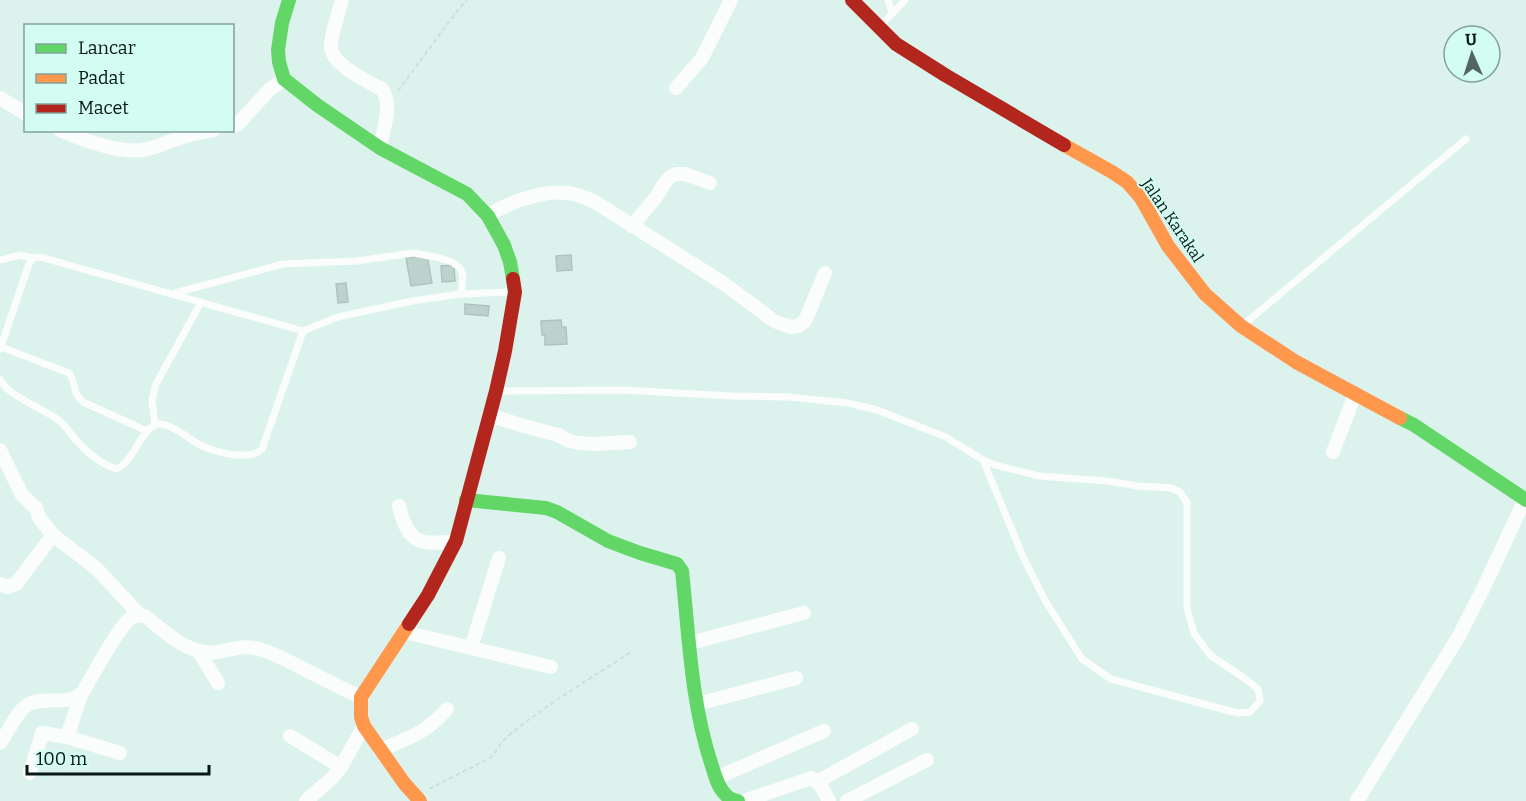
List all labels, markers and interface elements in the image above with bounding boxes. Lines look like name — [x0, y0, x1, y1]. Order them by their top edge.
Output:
legend — [24, 24, 234, 132]
north arrow — [1442, 24, 1502, 84]
text: U — [1465, 30, 1478, 49]
text: Lancar — [78, 37, 136, 59]
text: Padat — [78, 67, 125, 89]
text: Macet — [78, 97, 129, 119]
street label: Jalan Karakal — [1137, 174, 1208, 266]
scale bar — [27, 738, 208, 776]
text: 100 m — [36, 748, 87, 770]

